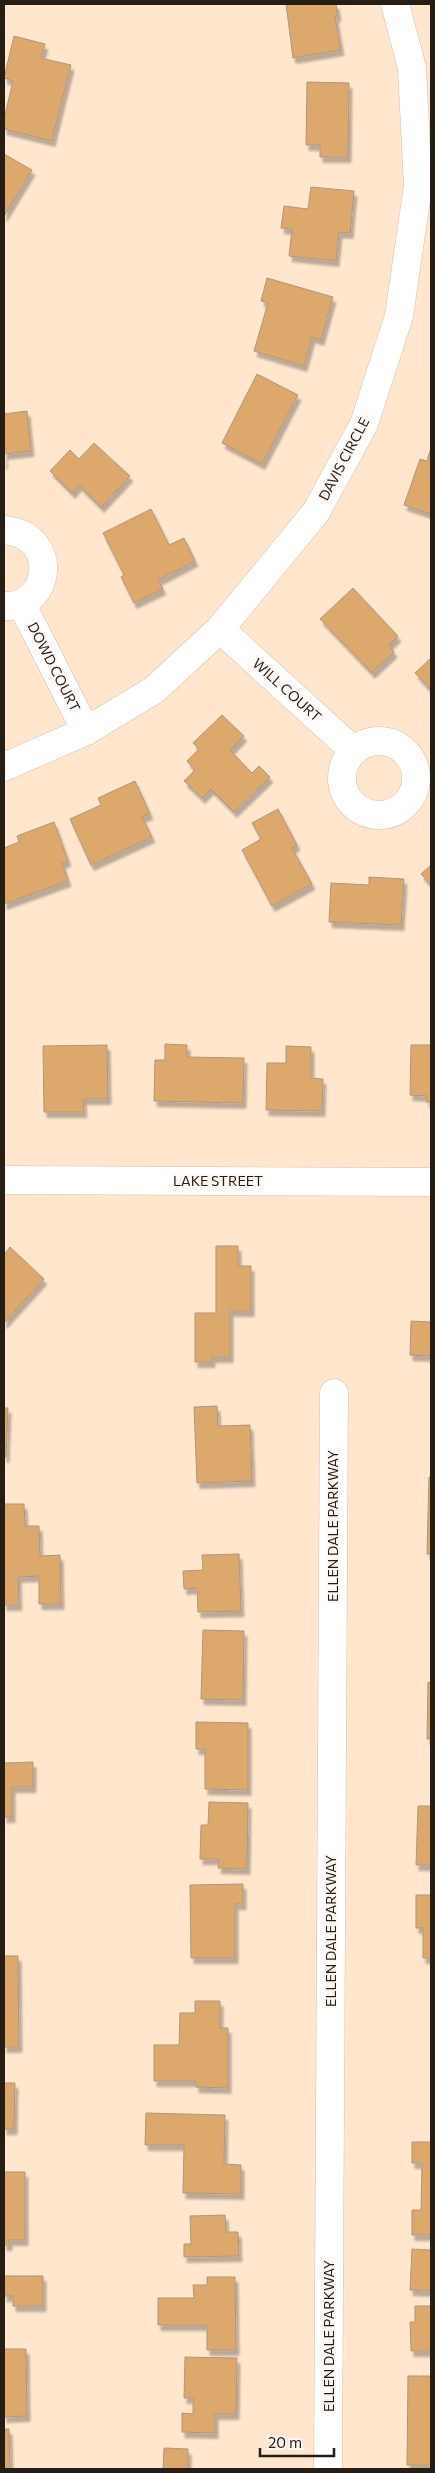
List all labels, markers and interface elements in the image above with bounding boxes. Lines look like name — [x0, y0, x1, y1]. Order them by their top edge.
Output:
street label: DAVIS CIRCLE — [315, 414, 373, 503]
street label: DOWD COURT — [25, 619, 84, 714]
street label: WILL COURT — [250, 654, 325, 725]
street label: LAKE STREET — [173, 1172, 263, 1189]
street label: ELLEN DALE PARKWAY — [324, 1450, 341, 1602]
street label: ELLEN DALE PARKWAY — [322, 1855, 339, 2007]
street label: ELLEN DALE PARKWAY — [320, 2260, 337, 2412]
scale bar — [260, 2426, 334, 2458]
text: 20 m — [268, 2433, 302, 2451]

